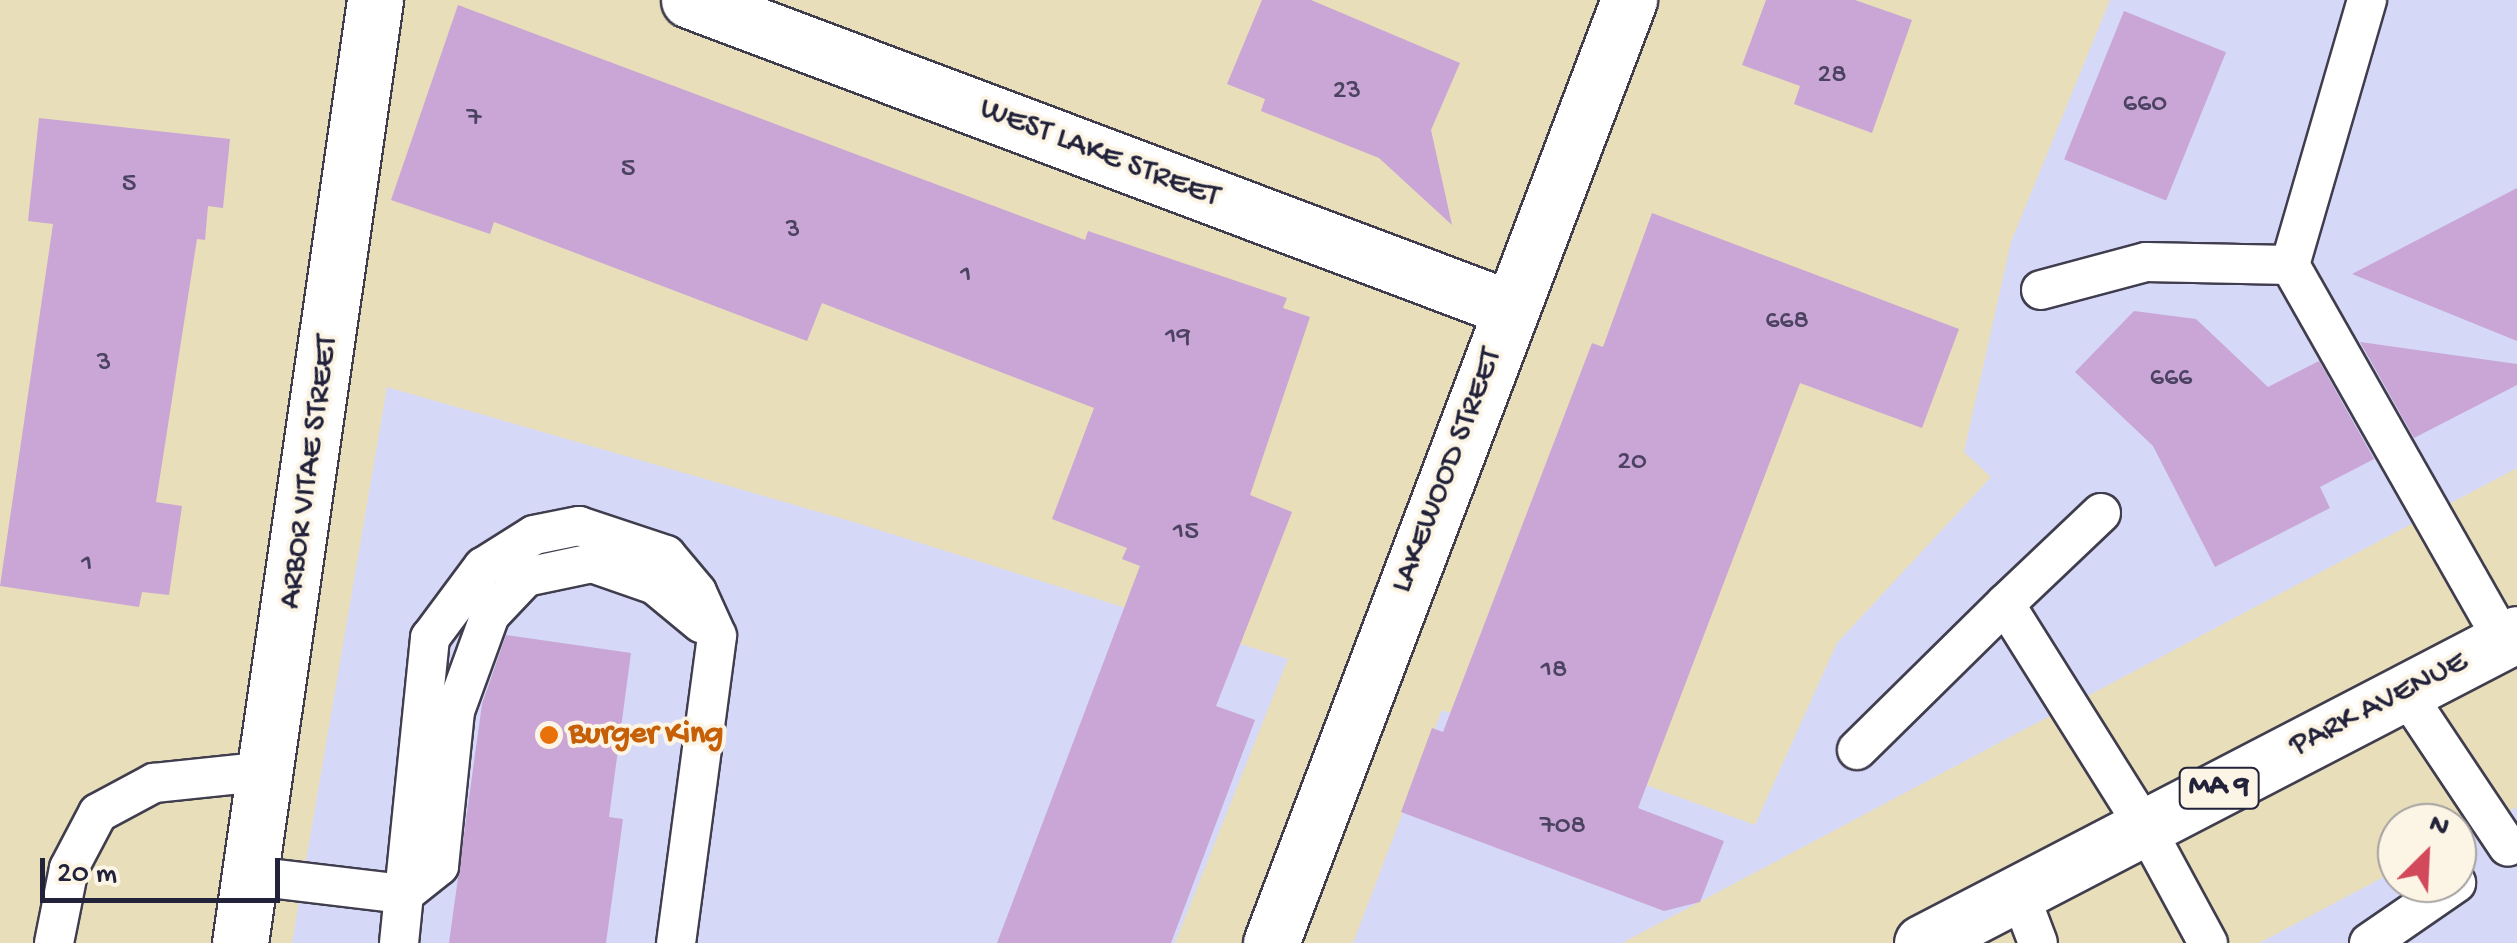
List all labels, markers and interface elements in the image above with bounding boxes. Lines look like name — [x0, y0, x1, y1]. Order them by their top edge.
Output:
house number: 28 — [1817, 59, 1847, 93]
house number: 23 — [1333, 75, 1361, 109]
house number: 660 — [2123, 88, 2167, 122]
street label: WEST LAKE STREET — [974, 91, 1224, 217]
house number: 7 — [467, 102, 481, 136]
house number: 5 — [621, 153, 635, 187]
house number: 5 — [122, 168, 136, 202]
house number: 3 — [786, 214, 800, 248]
house number: 1 — [960, 259, 972, 293]
house number: 668 — [1765, 305, 1809, 339]
house number: 19 — [1165, 321, 1191, 355]
street label: ARBOR VITAE STREET — [272, 333, 348, 611]
street label: LAKEWOOD STREET — [1384, 343, 1512, 599]
house number: 3 — [97, 347, 111, 381]
house number: 666 — [2150, 362, 2192, 396]
house number: 20 — [1617, 446, 1647, 480]
house number: 15 — [1173, 516, 1199, 550]
house number: 1 — [81, 548, 93, 582]
street label: PARK AVENUE — [2284, 644, 2474, 766]
house number: 18 — [1541, 654, 1567, 688]
place label: Burger King — [569, 716, 723, 754]
marker: Burger King — [538, 724, 560, 746]
road number: MA 9 — [2176, 763, 2262, 813]
north arrow — [2377, 803, 2477, 903]
text: N — [2424, 808, 2454, 846]
house number: 708 — [1540, 810, 1586, 844]
scale bar — [45, 838, 285, 900]
text: 20 m — [57, 858, 117, 893]

